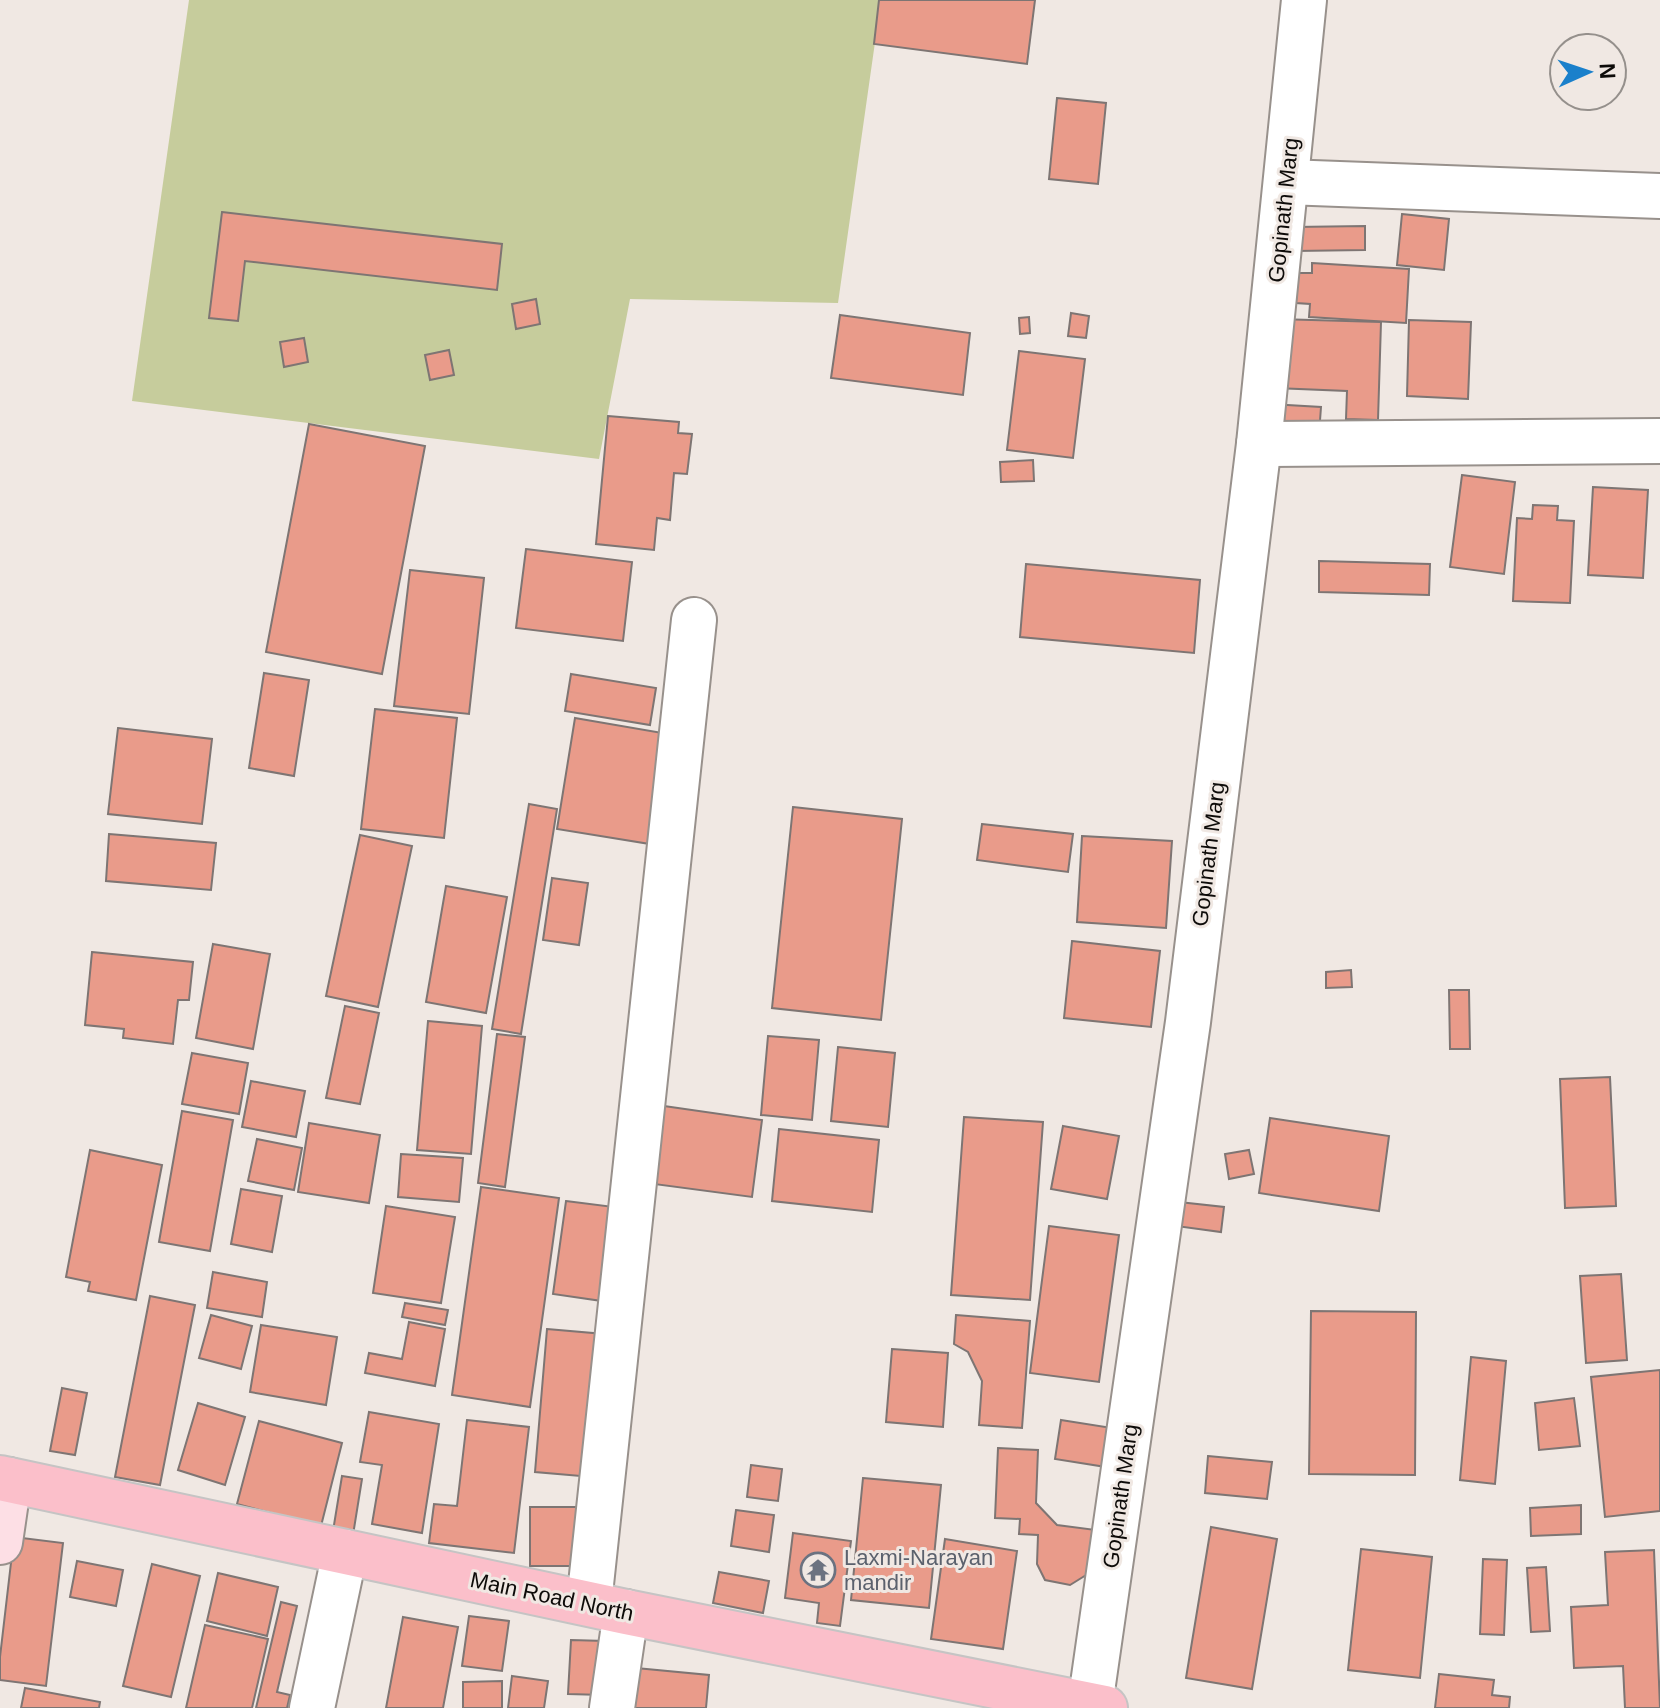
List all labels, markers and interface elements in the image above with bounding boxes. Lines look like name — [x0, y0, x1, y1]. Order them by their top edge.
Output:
north arrow — [1548, 32, 1628, 112]
text: N — [1595, 62, 1620, 80]
street label: Gopinath Marg — [1263, 136, 1304, 284]
street label: Gopinath Marg — [1187, 780, 1230, 928]
street label: Gopinath Marg — [1098, 1422, 1143, 1570]
place label: Laxmi-Narayan mandir — [844, 1545, 993, 1595]
temple icon: Laxmi-Narayan mandir — [799, 1551, 837, 1589]
street label: Main Road North — [468, 1567, 636, 1626]

